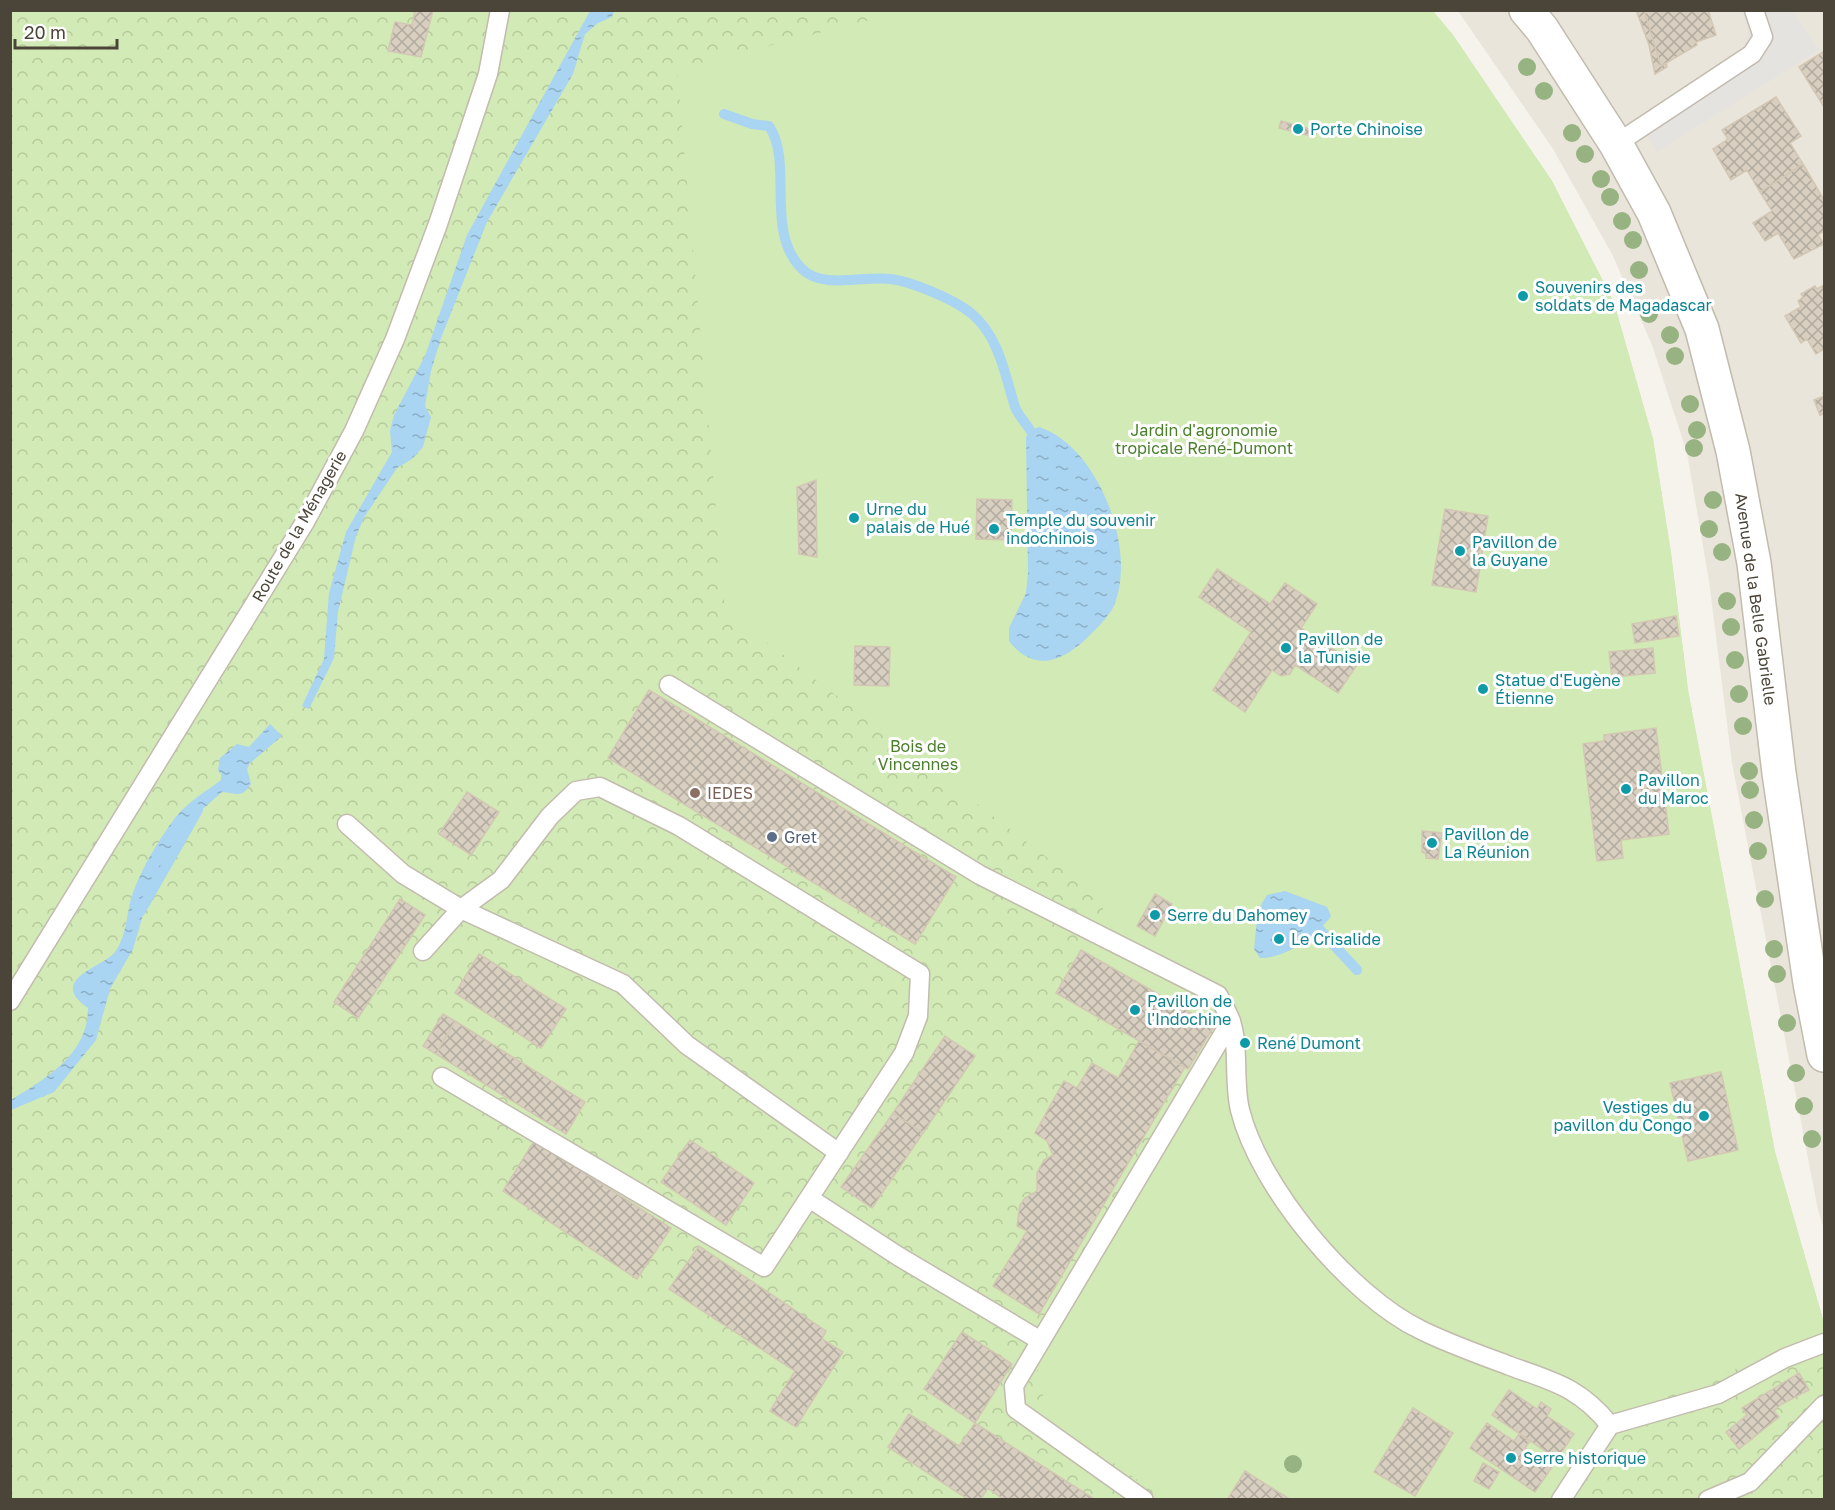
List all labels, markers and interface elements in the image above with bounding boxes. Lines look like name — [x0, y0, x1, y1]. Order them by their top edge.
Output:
scale bar — [15, 12, 117, 50]
text: 20 m — [24, 21, 66, 43]
place label: Porte Chinoise — [1310, 119, 1423, 139]
marker: Porte Chinoise — [1291, 122, 1305, 136]
place label: Souvenirs des soldats de Magadascar — [1535, 277, 1712, 315]
marker: Souvenirs des soldats de Magadascar — [1516, 289, 1530, 303]
park label: Jardin d'agronomie tropicale René-Dumont — [1115, 420, 1293, 458]
street label: Route de la Ménagerie — [247, 447, 351, 605]
street label: Avenue de la Belle Gabrielle — [1731, 491, 1781, 707]
place label: Urne du palais de Hué — [866, 499, 970, 537]
place label: Temple du souvenir indochinois — [1006, 510, 1156, 548]
marker: Urne du palais de Hué — [847, 511, 861, 525]
marker: Temple du souvenir indochinois — [987, 522, 1001, 536]
place label: Pavillon de la Guyane — [1472, 532, 1557, 570]
marker: Pavillon de la Guyane — [1453, 544, 1467, 558]
place label: Pavillon de la Tunisie — [1298, 629, 1383, 667]
marker: Pavillon de la Tunisie — [1279, 641, 1293, 655]
place label: Statue d'Eugène Étienne — [1495, 670, 1621, 708]
marker: Statue d'Eugène Étienne — [1476, 682, 1490, 696]
park label: Bois de Vincennes — [878, 736, 958, 774]
place label: Pavillon du Maroc — [1638, 770, 1709, 808]
marker: Pavillon du Maroc — [1619, 782, 1633, 796]
place label: IEDES — [707, 783, 753, 803]
marker: IEDES — [688, 786, 702, 800]
place label: Pavillon de La Réunion — [1444, 824, 1530, 862]
place label: Gret — [784, 827, 817, 847]
marker: Gret — [765, 830, 779, 844]
marker: Pavillon de La Réunion — [1425, 836, 1439, 850]
place label: Serre du Dahomey — [1167, 905, 1307, 925]
marker: Serre du Dahomey — [1148, 908, 1162, 922]
place label: Le Crisalide — [1291, 929, 1381, 949]
marker: Le Crisalide — [1272, 932, 1286, 946]
place label: Pavillon de l'Indochine — [1147, 991, 1232, 1029]
marker: Pavillon de l'Indochine — [1128, 1003, 1142, 1017]
place label: René Dumont — [1257, 1033, 1361, 1053]
marker: René Dumont — [1238, 1036, 1252, 1050]
place label: Vestiges du pavillon du Congo — [1553, 1097, 1692, 1135]
marker: Vestiges du pavillon du Congo — [1697, 1109, 1711, 1123]
place label: Serre historique — [1523, 1448, 1646, 1468]
marker: Serre historique — [1504, 1451, 1518, 1465]

